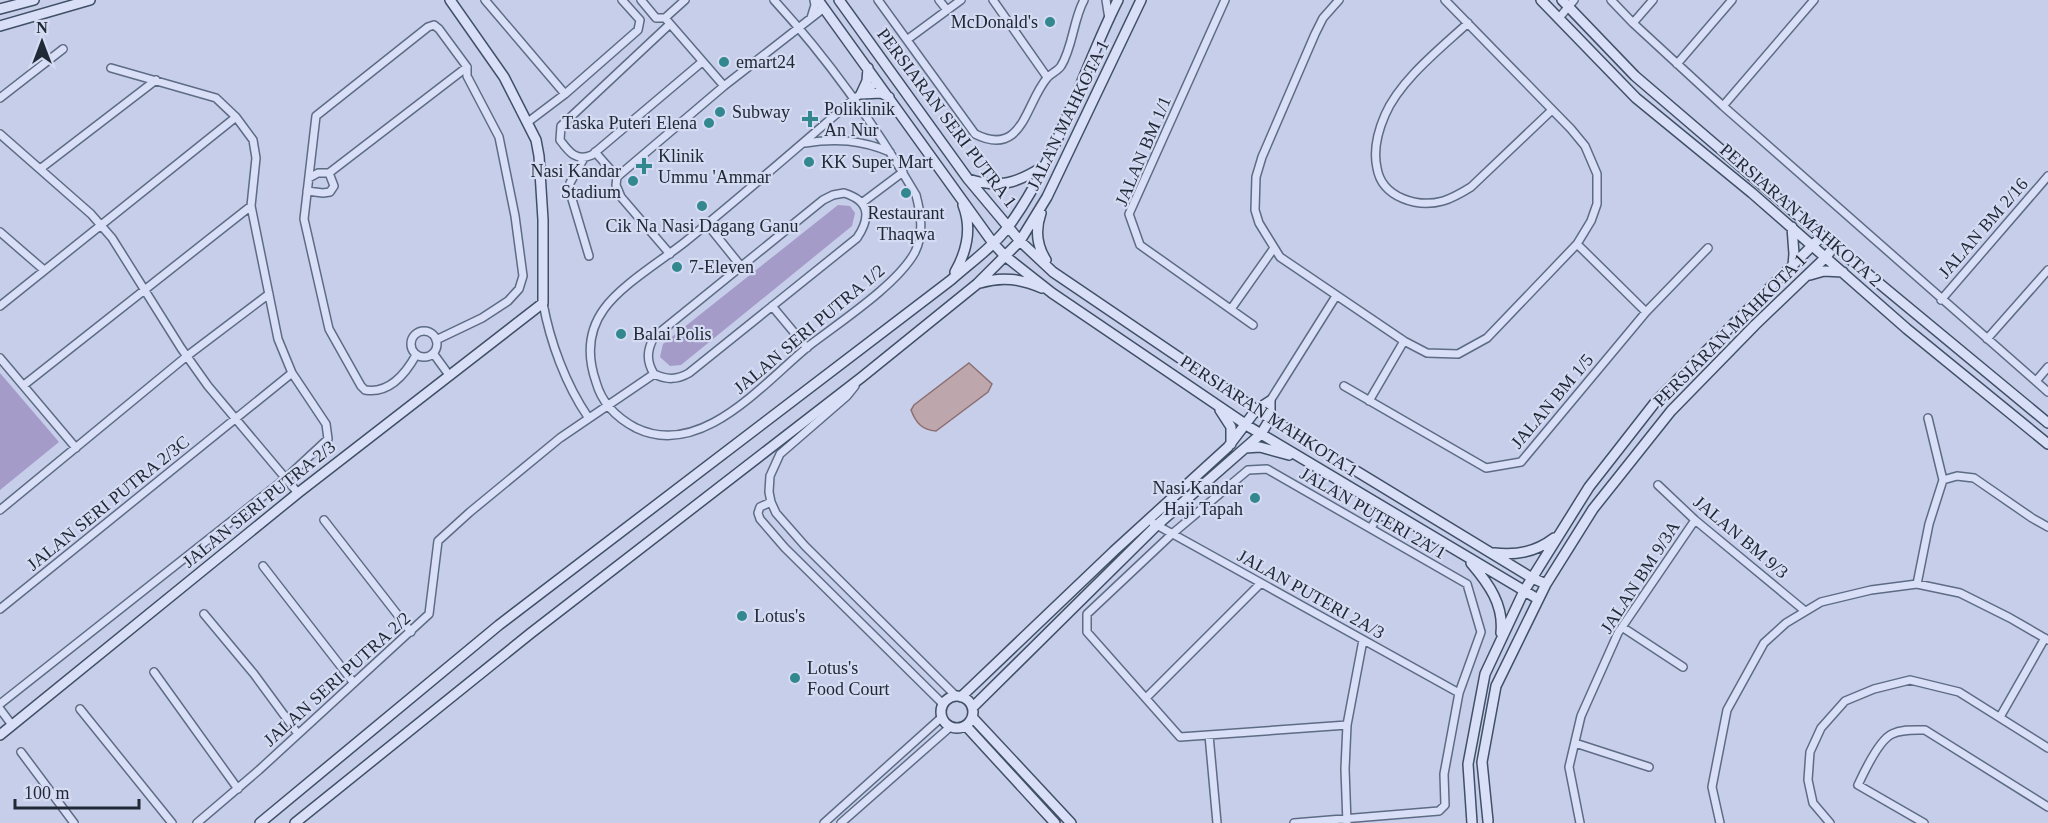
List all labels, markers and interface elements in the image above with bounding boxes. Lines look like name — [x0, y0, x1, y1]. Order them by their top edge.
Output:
north arrow — [12, 12, 72, 72]
place label: McDonald's — [951, 12, 1038, 32]
marker: McDonald's — [1043, 15, 1057, 29]
text: N — [36, 19, 48, 36]
street label: PERSIARAN SERI PUTRA 1 — [873, 24, 1021, 212]
street label: JALAN MAHKOTA 1 — [1023, 37, 1113, 193]
place label: emart24 — [736, 52, 795, 72]
marker: emart24 — [717, 55, 731, 69]
street label: JALAN BM 1/1 — [1111, 93, 1175, 209]
place label: Poliklinik An Nur — [824, 99, 895, 140]
place label: Subway — [732, 102, 790, 122]
marker: Subway — [713, 105, 727, 119]
marker: Poliklinik An Nur — [801, 110, 819, 128]
place label: Taska Puteri Elena — [562, 113, 697, 133]
marker: Taska Puteri Elena — [702, 116, 716, 130]
street label: PERSIARAN MAHKOTA 2 — [1716, 139, 1886, 291]
place label: Klinik Ummu 'Ammar — [658, 146, 771, 187]
place label: KK Super Mart — [821, 152, 933, 172]
marker: KK Super Mart — [802, 155, 816, 169]
marker: Klinik Ummu 'Ammar — [635, 157, 653, 175]
place label: Nasi Kandar Stadium — [531, 161, 621, 202]
marker: Nasi Kandar Stadium — [626, 174, 640, 188]
street label: JALAN BM 2/16 — [1934, 174, 2032, 282]
marker: Restaurant Thaqwa — [899, 186, 913, 200]
marker: Cik Na Nasi Dagang Ganu — [695, 199, 709, 213]
place label: Restaurant Thaqwa — [868, 203, 944, 244]
place label: Cik Na Nasi Dagang Ganu — [606, 216, 798, 236]
street label: PERSIARAN MAHKOTA 1 — [1650, 250, 1810, 410]
place label: 7-Eleven — [689, 257, 754, 277]
marker: 7-Eleven — [670, 260, 684, 274]
street label: JALAN SERI PUTRA 1/2 — [730, 260, 888, 398]
place label: Balai Polis — [633, 324, 712, 344]
marker: Balai Polis — [614, 327, 628, 341]
street label: JALAN BM 1/5 — [1507, 350, 1597, 452]
street label: PERSIARAN MAHKOTA 1 — [1177, 351, 1361, 481]
street label: JALAN SERI PUTRA 2/3C — [23, 432, 193, 574]
street label: JALAN SERI PUTRA 2/3 — [179, 436, 339, 572]
street label: JALAN PUTERI 2A/1 — [1297, 463, 1449, 563]
place label: Nasi Kandar Haji Tapah — [1153, 478, 1243, 519]
marker: Nasi Kandar Haji Tapah — [1248, 491, 1262, 505]
street label: JALAN BM 9/3 — [1690, 492, 1792, 582]
street label: JALAN BM 9/3A — [1596, 517, 1684, 637]
street label: JALAN PUTERI 2A/3 — [1234, 545, 1388, 643]
place label: Lotus's — [754, 606, 805, 626]
street label: JALAN SERI PUTRA 2/2 — [260, 608, 414, 750]
marker: Lotus's — [735, 609, 749, 623]
place label: Lotus's Food Court — [807, 658, 890, 699]
marker: Lotus's Food Court — [788, 671, 802, 685]
scale bar — [15, 772, 140, 810]
text: 100 m — [24, 783, 70, 803]

